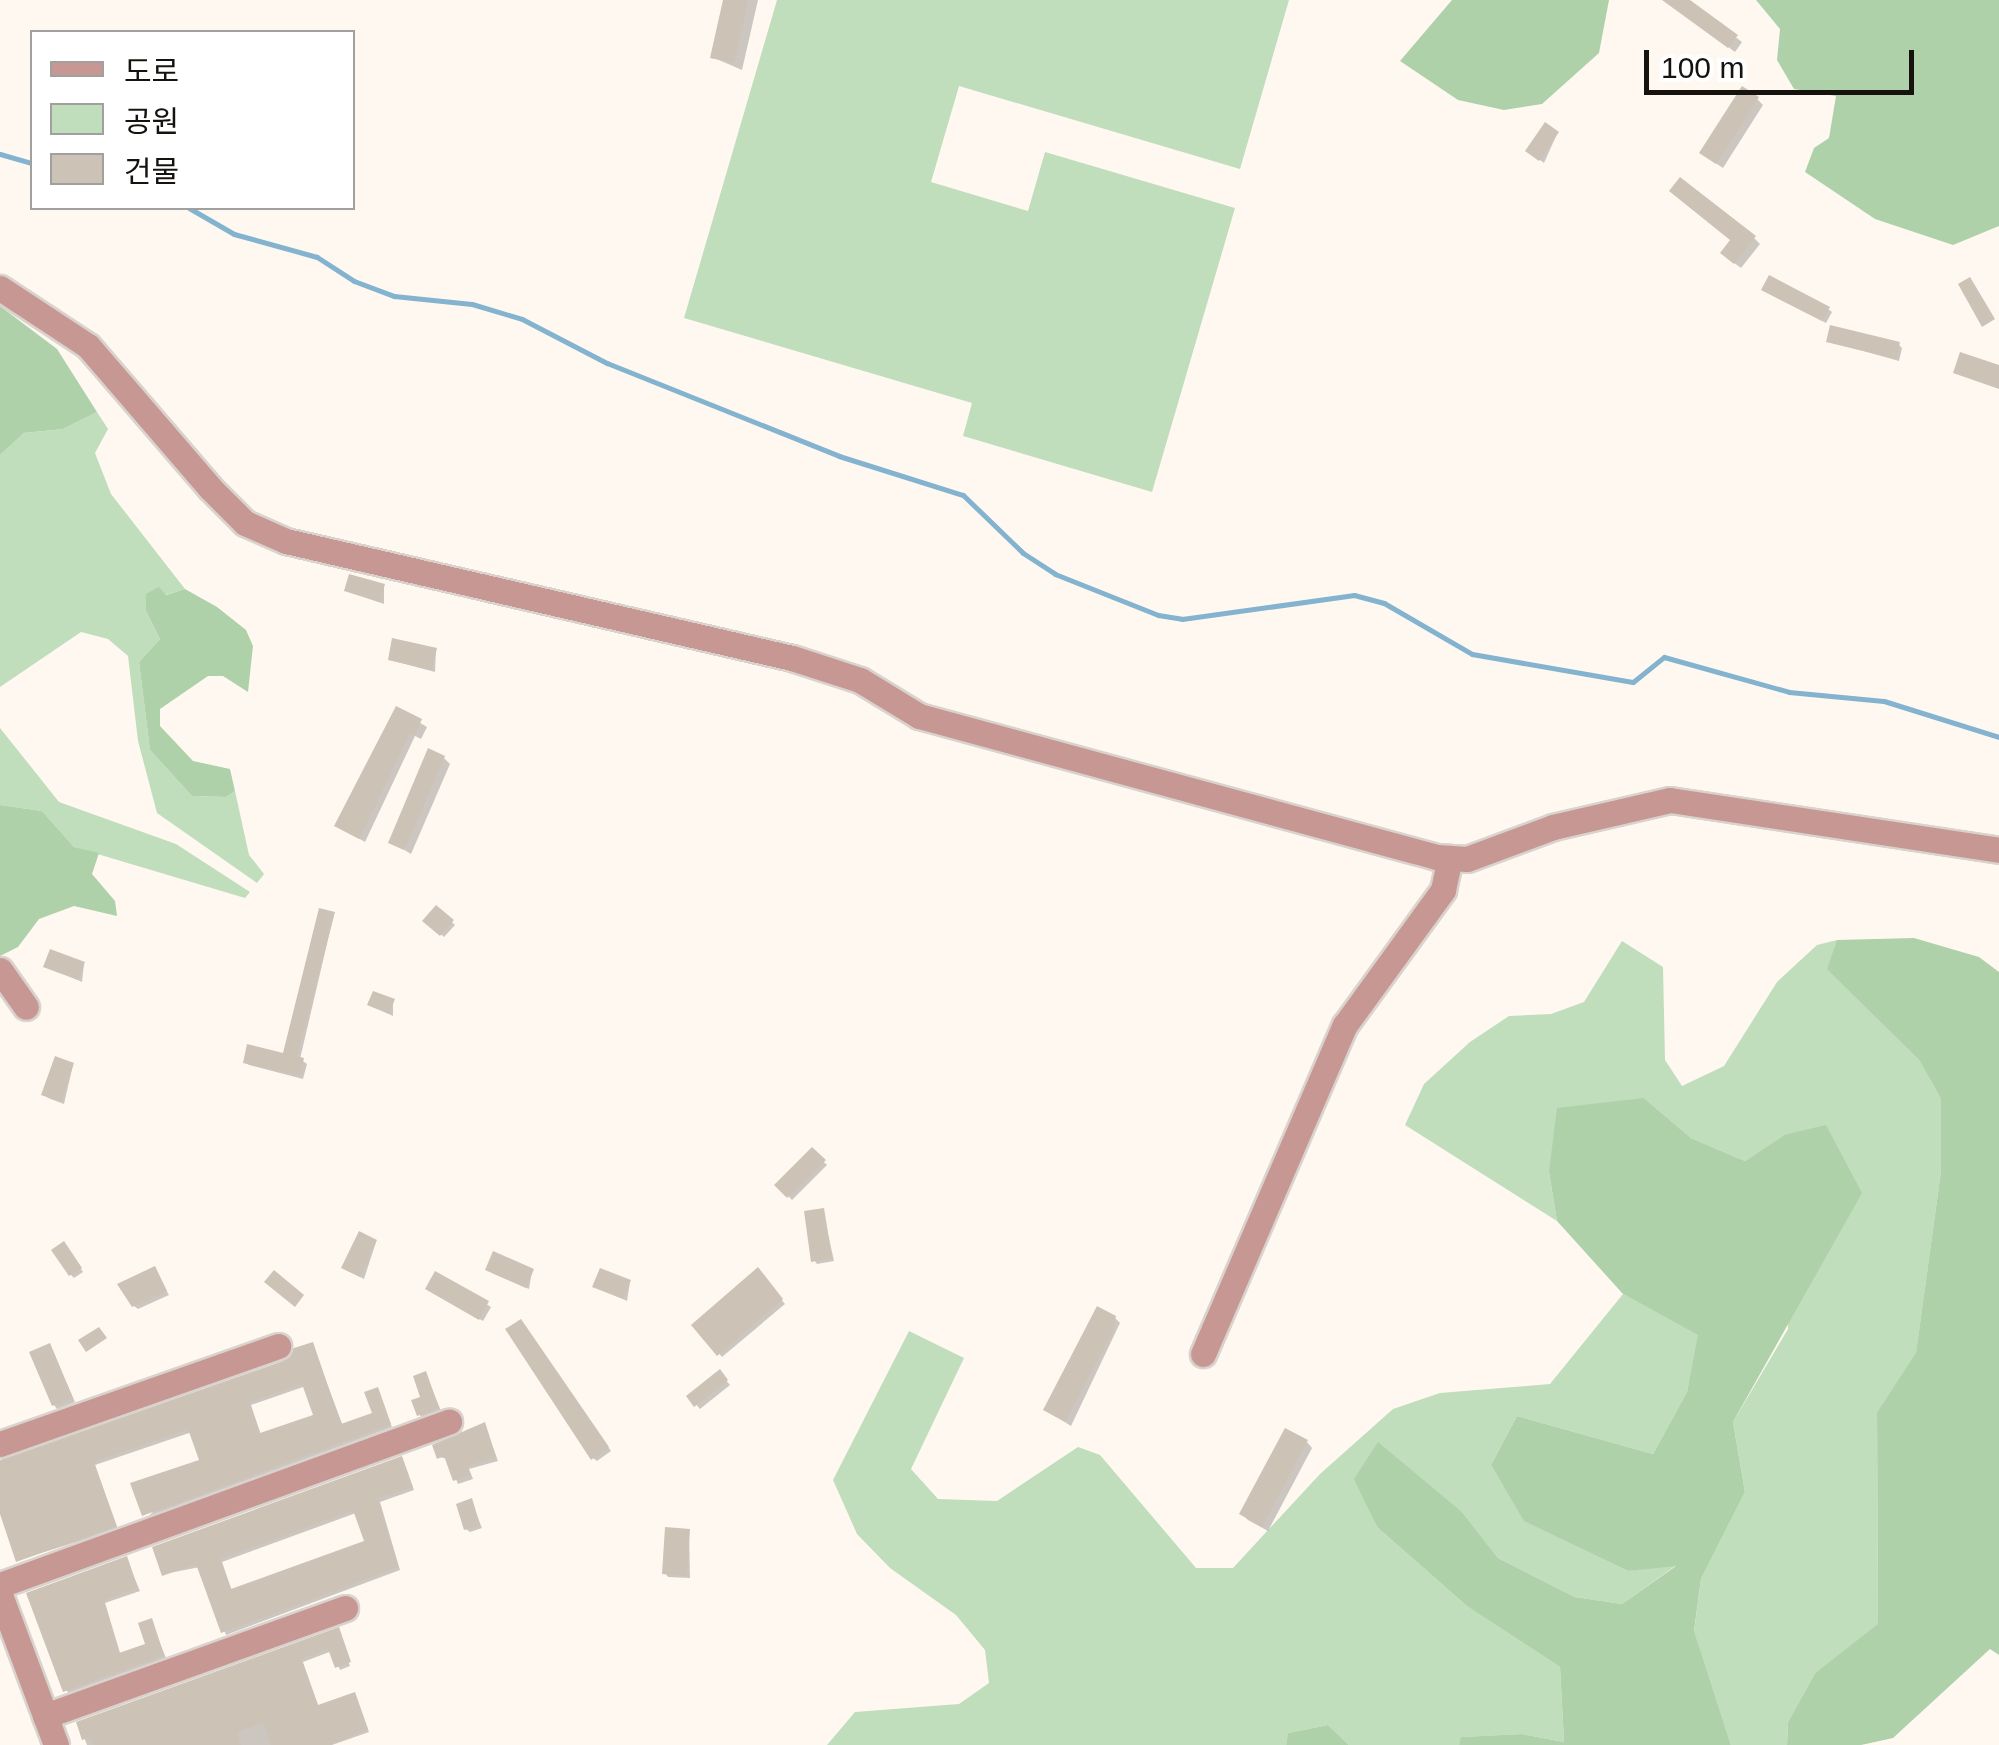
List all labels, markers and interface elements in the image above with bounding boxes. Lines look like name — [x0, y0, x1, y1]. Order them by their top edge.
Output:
legend — [30, 30, 355, 210]
scale bar — [1649, 30, 1919, 92]
text: 100 m — [1661, 51, 1744, 84]
text: 도로 — [124, 55, 179, 88]
text: 공원 — [124, 105, 179, 138]
text: 건물 — [124, 155, 179, 188]

